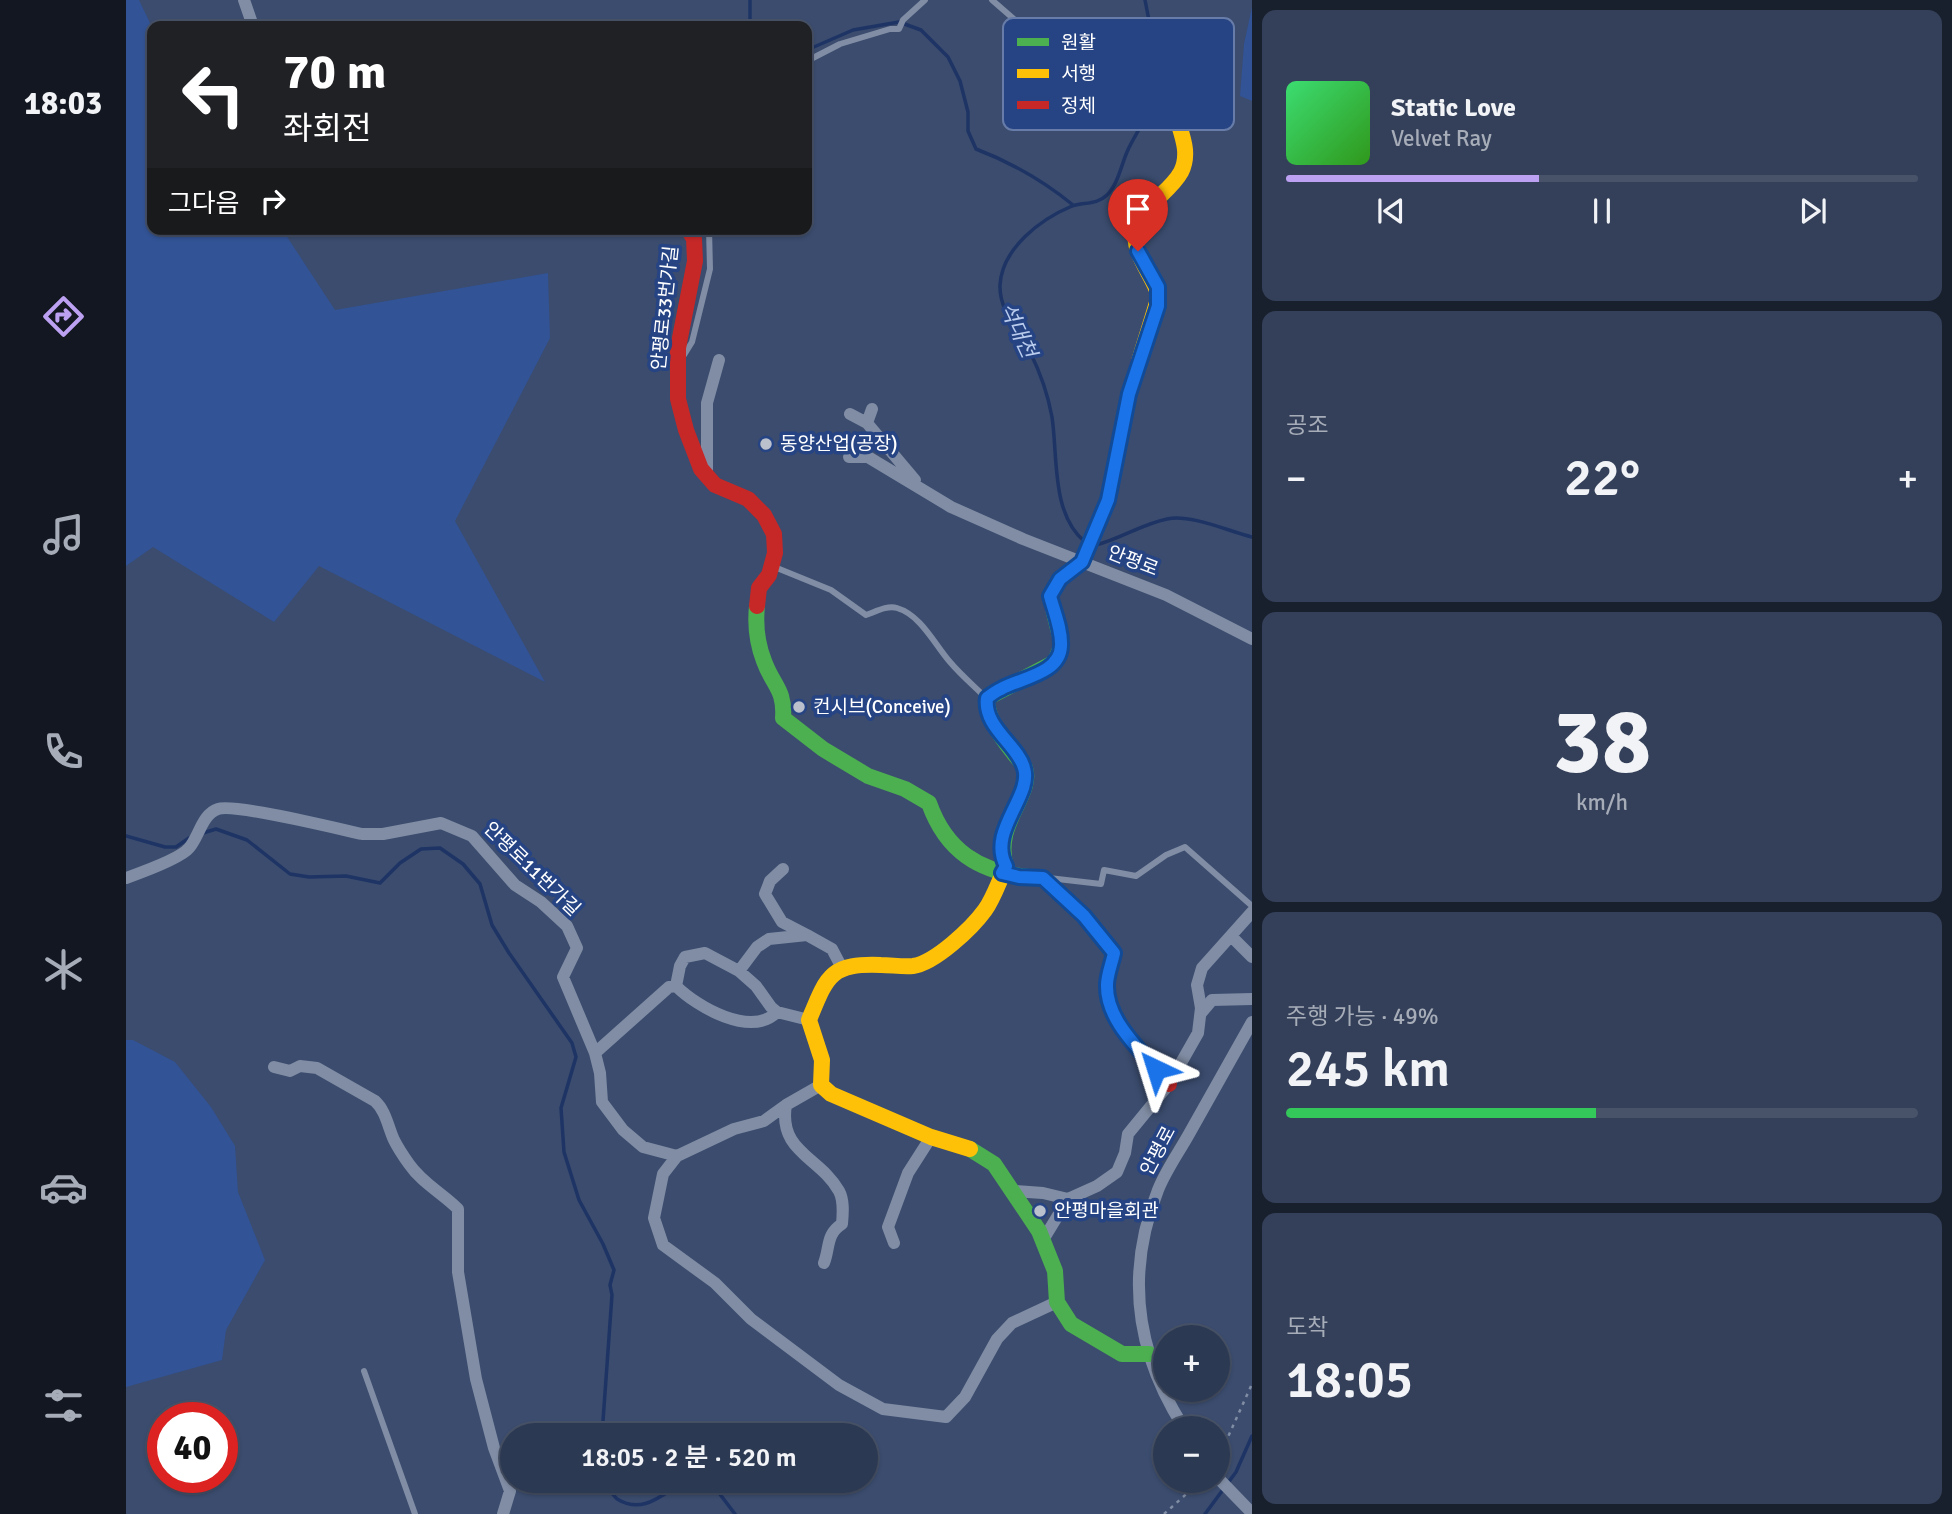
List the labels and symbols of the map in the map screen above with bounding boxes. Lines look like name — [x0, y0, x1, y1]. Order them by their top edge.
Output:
legend — [1003, 18, 1234, 130]
text: 원활 — [1061, 31, 1096, 55]
text: 서행 — [1061, 62, 1096, 86]
text: 정체 — [1061, 94, 1096, 118]
pin — [1108, 179, 1168, 251]
street label: 안평로33번가길 — [647, 244, 683, 372]
water label: 석대천 — [994, 298, 1043, 364]
place label: 동양산업(공장) — [780, 432, 897, 456]
marker: 동양산업(공장) — [758, 436, 774, 452]
street label: 안평로 — [1104, 540, 1162, 582]
place label: 컨시브(Conceive) — [813, 695, 951, 719]
marker: 컨시브(Conceive) — [791, 699, 807, 715]
street label: 안평로11번가길 — [479, 817, 585, 921]
position arrow — [1119, 1032, 1193, 1106]
street label: 안평로 — [1135, 1122, 1181, 1180]
place label: 안평마을회관 — [1054, 1199, 1159, 1223]
marker: 안평마을회관 — [1032, 1203, 1048, 1219]
speed limit sign: 40 — [147, 1402, 238, 1493]

